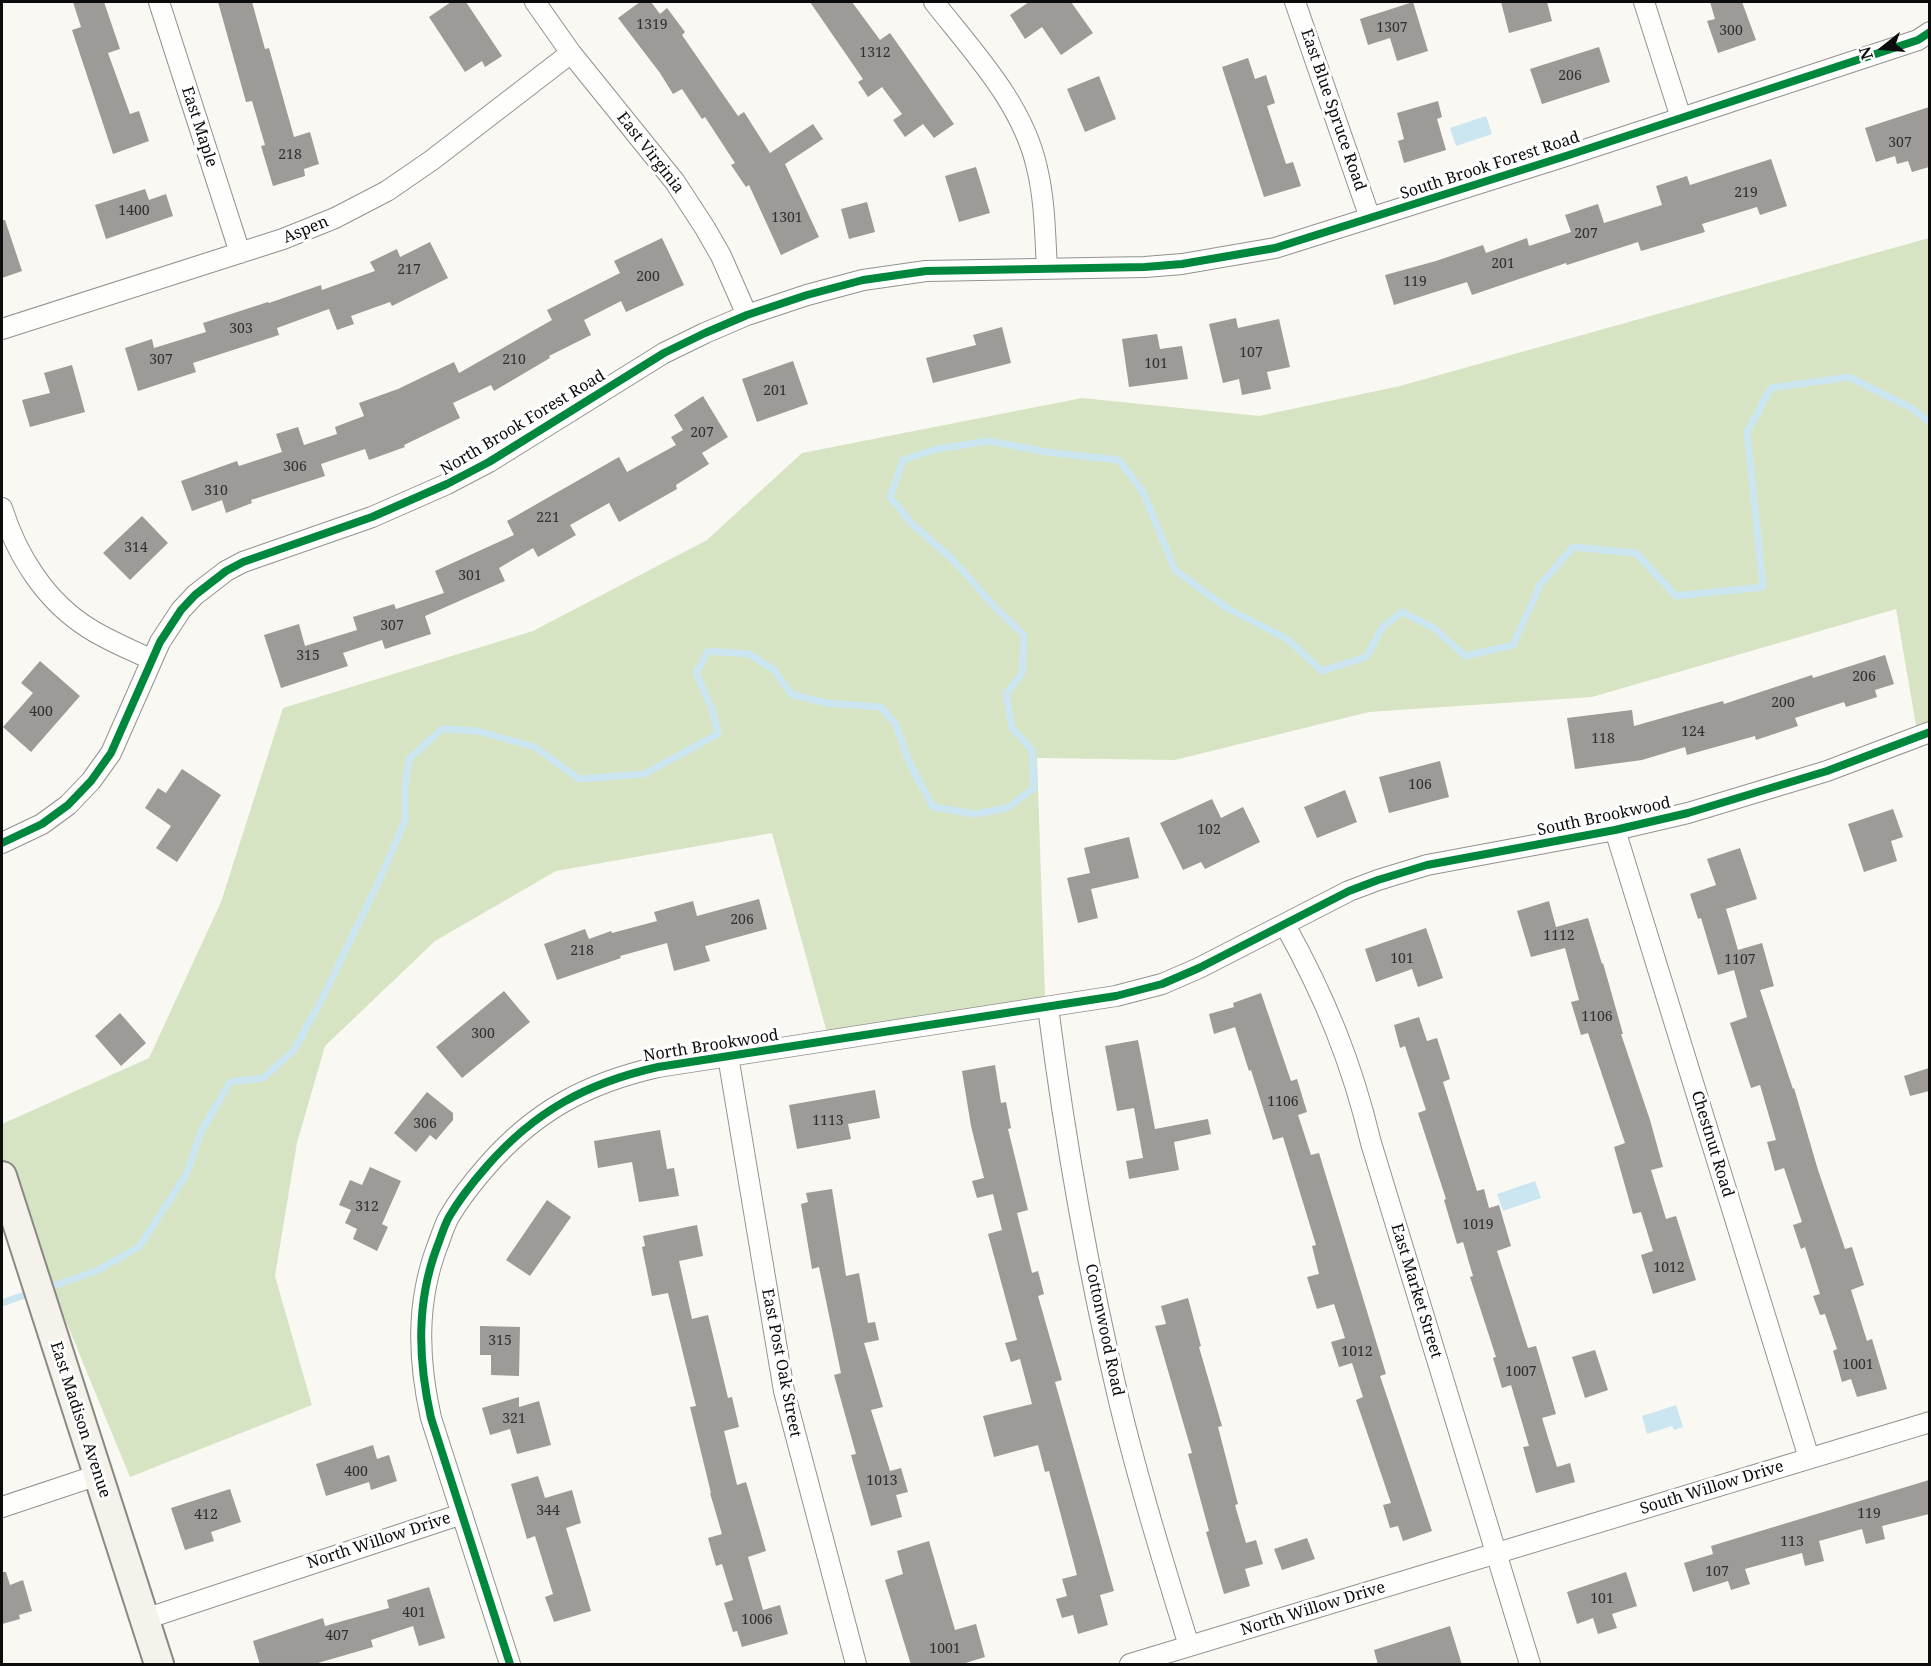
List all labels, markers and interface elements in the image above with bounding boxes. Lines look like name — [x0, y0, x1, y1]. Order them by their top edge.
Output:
house number: 1319 — [636, 17, 668, 33]
north arrow — [1853, 18, 1913, 78]
house number: 1307 — [1376, 20, 1408, 36]
house number: 300 — [1719, 23, 1743, 39]
street label: East Blue Spruce Road — [1296, 27, 1370, 193]
text: N — [1853, 44, 1878, 63]
house number: 1312 — [859, 45, 891, 61]
house number: 206 — [1558, 68, 1582, 84]
street label: East Maple — [177, 84, 221, 170]
street label: East Virginia — [612, 109, 688, 197]
street label: South Brook Forest Road — [1398, 128, 1582, 204]
house number: 307 — [1888, 135, 1912, 151]
house number: 218 — [278, 147, 302, 163]
house number: 219 — [1734, 185, 1758, 201]
house number: 1400 — [118, 203, 150, 219]
house number: 1301 — [771, 210, 803, 226]
street label: Aspen — [281, 212, 331, 248]
house number: 207 — [1574, 226, 1598, 242]
house number: 201 — [1491, 256, 1515, 272]
house number: 217 — [397, 262, 421, 278]
house number: 200 — [636, 269, 660, 285]
house number: 119 — [1403, 274, 1427, 290]
house number: 303 — [229, 321, 253, 337]
house number: 107 — [1239, 345, 1263, 361]
house number: 307 — [149, 352, 173, 368]
house number: 210 — [502, 352, 526, 368]
house number: 101 — [1144, 356, 1168, 372]
street label: North Brook Forest Road — [437, 366, 609, 480]
house number: 201 — [763, 383, 787, 399]
house number: 207 — [690, 425, 714, 441]
house number: 306 — [283, 459, 307, 475]
house number: 310 — [204, 483, 228, 499]
house number: 221 — [536, 510, 560, 526]
house number: 314 — [124, 540, 148, 556]
house number: 301 — [458, 568, 482, 584]
house number: 307 — [380, 618, 404, 634]
house number: 315 — [296, 648, 320, 664]
house number: 206 — [1852, 669, 1876, 685]
house number: 200 — [1771, 695, 1795, 711]
house number: 400 — [29, 704, 53, 720]
house number: 124 — [1681, 724, 1705, 740]
house number: 118 — [1591, 731, 1615, 747]
house number: 106 — [1408, 777, 1432, 793]
street label: South Brookwood — [1536, 793, 1672, 841]
house number: 102 — [1197, 822, 1221, 838]
house number: 206 — [730, 912, 754, 928]
house number: 1112 — [1543, 928, 1575, 944]
house number: 218 — [570, 943, 594, 959]
house number: 101 — [1390, 951, 1414, 967]
house number: 1107 — [1724, 952, 1756, 968]
house number: 1106 — [1581, 1009, 1613, 1025]
house number: 300 — [471, 1026, 495, 1042]
street label: North Brookwood — [642, 1026, 780, 1066]
street label: Chestnut Road — [1687, 1088, 1737, 1200]
house number: 1106 — [1267, 1094, 1299, 1110]
house number: 1113 — [812, 1113, 844, 1129]
house number: 306 — [413, 1116, 437, 1132]
house number: 312 — [355, 1199, 379, 1215]
house number: 1019 — [1462, 1217, 1494, 1233]
street label: East Market Street — [1386, 1221, 1446, 1361]
house number: 1012 — [1653, 1260, 1685, 1276]
street label: Cottonwood Road — [1081, 1262, 1127, 1398]
street label: East Post Oak Street — [757, 1287, 805, 1439]
house number: 315 — [488, 1333, 512, 1349]
street label: East Madison Avenue — [46, 1339, 114, 1501]
house number: 1012 — [1341, 1344, 1373, 1360]
house number: 1001 — [1842, 1357, 1874, 1373]
house number: 1007 — [1505, 1364, 1537, 1380]
house number: 321 — [502, 1411, 526, 1427]
street label: South Willow Drive — [1638, 1457, 1786, 1519]
house number: 400 — [344, 1464, 368, 1480]
house number: 1013 — [866, 1473, 898, 1489]
house number: 344 — [536, 1503, 560, 1519]
house number: 119 — [1857, 1506, 1881, 1522]
house number: 412 — [194, 1507, 218, 1523]
street label: North Willow Drive — [305, 1509, 453, 1573]
house number: 113 — [1780, 1534, 1804, 1550]
house number: 107 — [1705, 1564, 1729, 1580]
street label: North Willow Drive — [1238, 1578, 1388, 1640]
house number: 101 — [1590, 1591, 1614, 1607]
house number: 401 — [402, 1605, 426, 1621]
house number: 1006 — [741, 1612, 773, 1628]
house number: 407 — [325, 1628, 349, 1644]
house number: 1001 — [929, 1641, 961, 1657]

